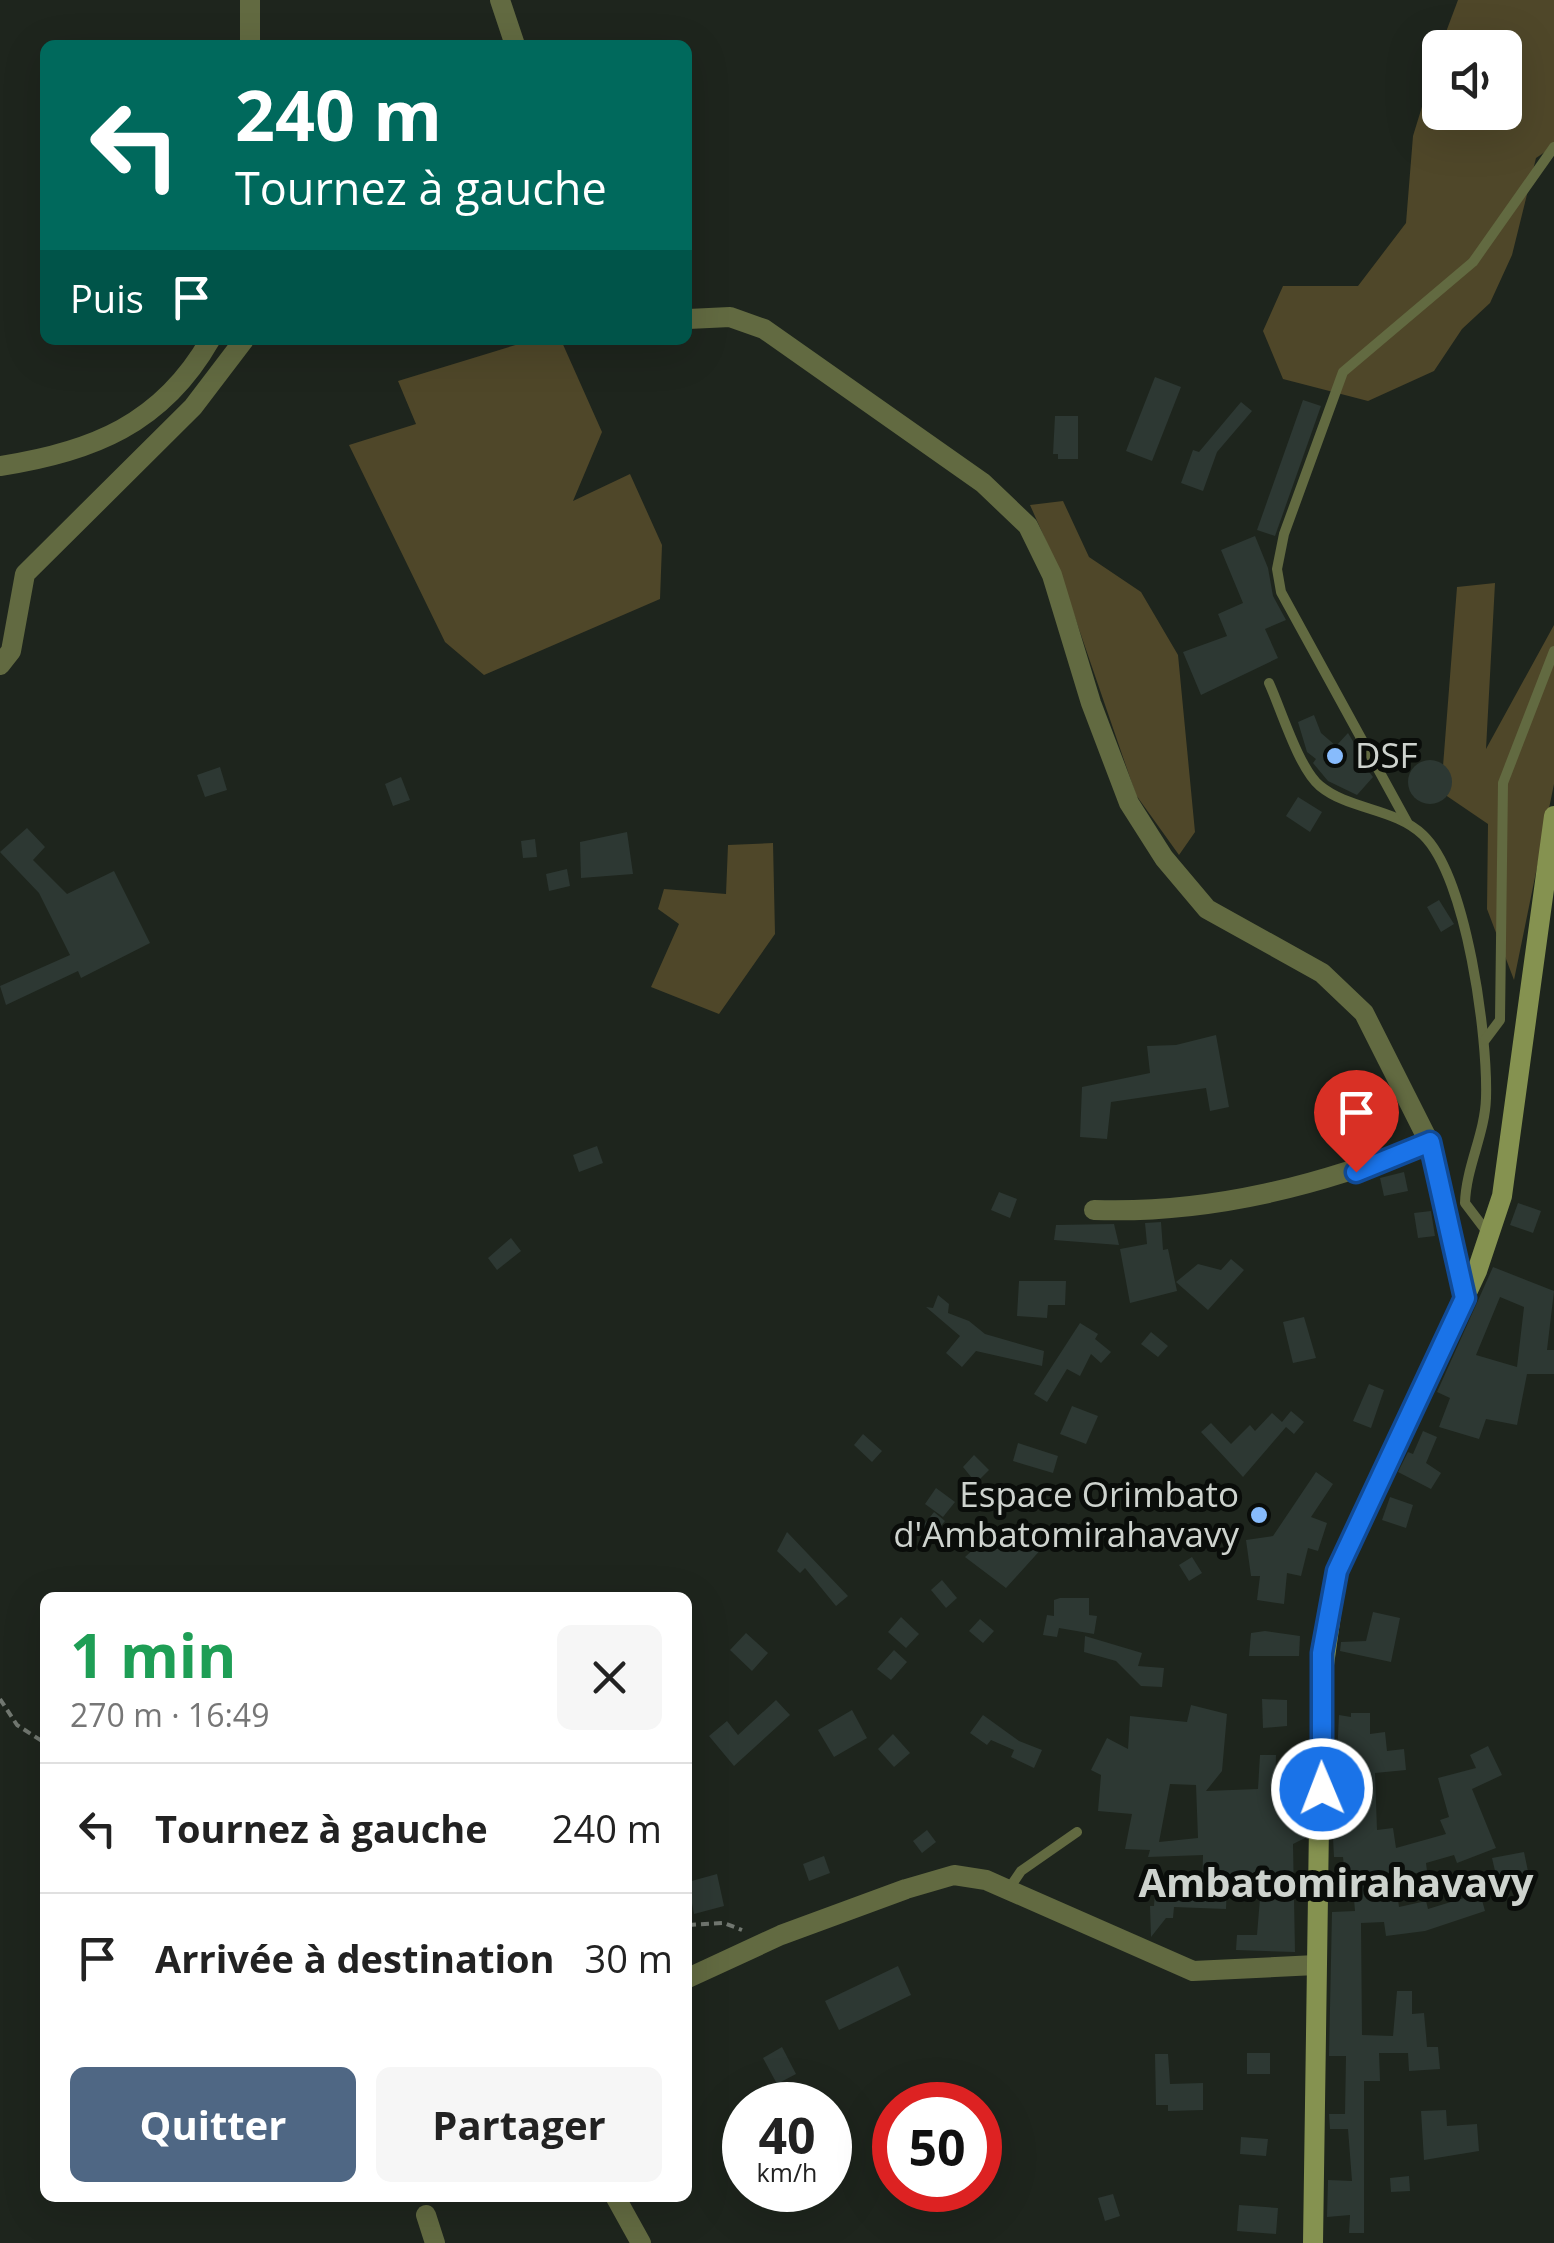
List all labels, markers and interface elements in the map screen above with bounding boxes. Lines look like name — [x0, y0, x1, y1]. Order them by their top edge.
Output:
map controls — [1422, 30, 1522, 130]
button: sound — [1422, 30, 1522, 130]
text: 240 m — [235, 66, 442, 162]
icon: left — [70, 80, 200, 210]
text: Tournez à gauche — [235, 157, 607, 218]
icon: arrive — [164, 270, 219, 325]
text: Puis — [70, 272, 144, 324]
place label: DSF — [1355, 731, 1418, 778]
marker: DSF — [1324, 745, 1346, 767]
pin — [1314, 1070, 1399, 1173]
icon: arrive — [1329, 1085, 1384, 1140]
place label: Espace Orimbato d'Ambatomirahavavy — [893, 1470, 1239, 1557]
marker: Espace Orimbato d'Ambatomirahavavy — [1248, 1504, 1270, 1526]
text: 1 min — [70, 1614, 237, 1696]
button: close — [557, 1625, 662, 1730]
text: 270 m · 16:49 — [70, 1693, 269, 1736]
position arrow — [1270, 1737, 1374, 1841]
icon: left — [70, 1801, 125, 1856]
text: Tournez à gauche — [155, 1802, 488, 1854]
text: 240 m — [552, 1802, 662, 1854]
district label: Ambatomirahavavy — [1138, 1854, 1534, 1909]
icon: arrive — [70, 1931, 125, 1986]
text: Arrivée à destination — [155, 1932, 555, 1984]
text: 30 m — [585, 1932, 673, 1984]
button: Quitter — [70, 2067, 356, 2182]
button: Partager — [376, 2067, 662, 2182]
speed limit sign: 50 — [872, 2082, 1002, 2212]
text: 40 — [758, 2101, 816, 2169]
text: km/h — [757, 2155, 817, 2189]

